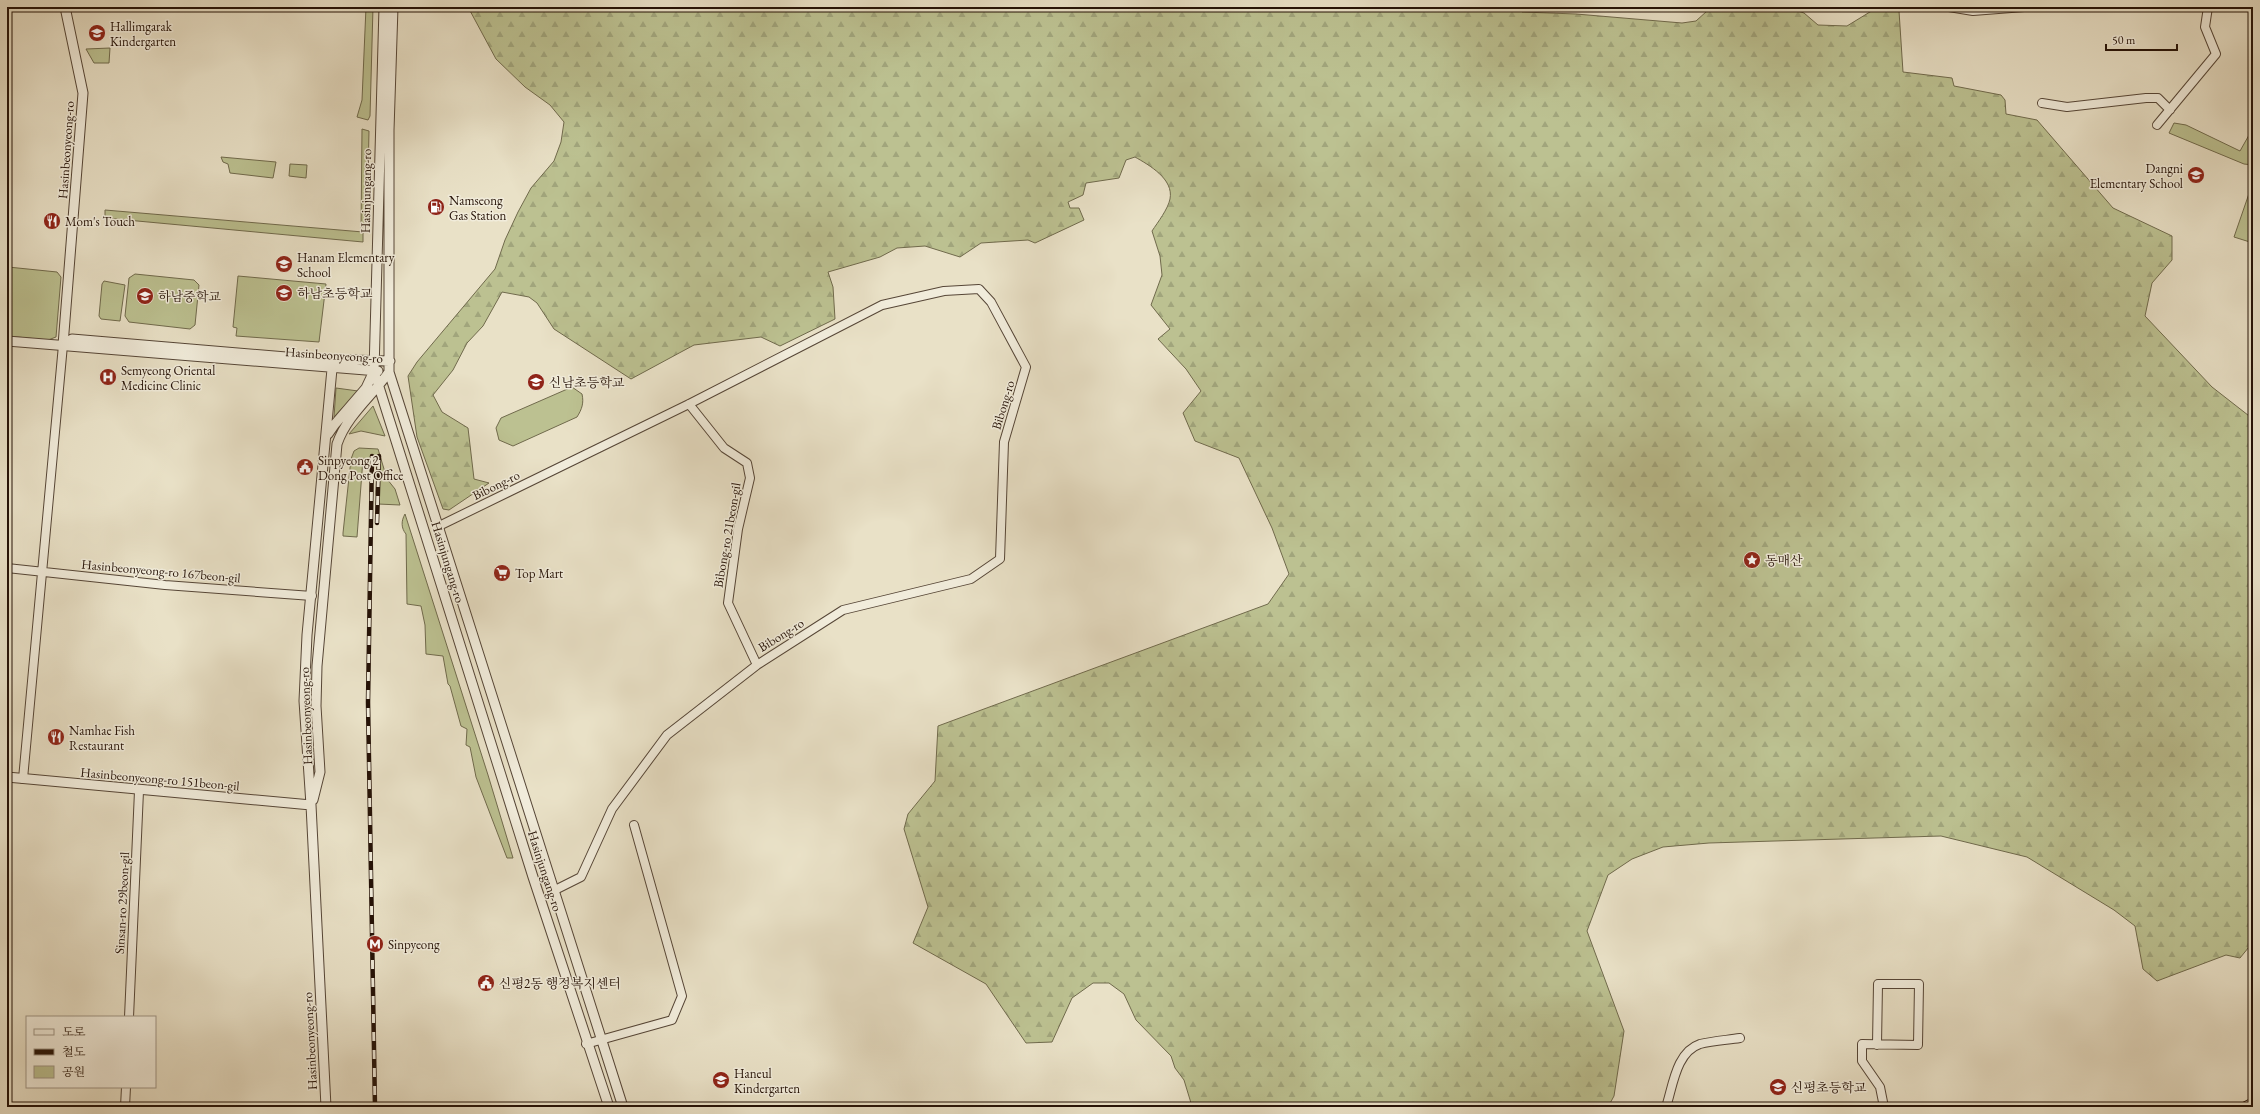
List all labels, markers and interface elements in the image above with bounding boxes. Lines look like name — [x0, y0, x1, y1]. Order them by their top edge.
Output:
place label: Hallimgarak Kindergarten — [110, 18, 176, 50]
school or university icon: Hallimgarak Kindergarten — [87, 23, 107, 43]
scale bar — [2106, 26, 2177, 52]
text: 50 m — [2112, 32, 2136, 48]
street label: Hasinbeonyeong-ro — [54, 101, 78, 199]
street label: Hasinjungang-ro — [357, 149, 375, 233]
place label: Dangni Elementary School — [2090, 160, 2183, 192]
school or university icon: Dangni Elementary School — [2186, 165, 2206, 185]
place label: Namseong Gas Station — [449, 192, 506, 224]
fuel station icon: Namseong Gas Station — [426, 197, 446, 217]
restaurant icon: Mom's Touch — [42, 211, 62, 231]
place label: Mom's Touch — [65, 213, 135, 230]
place label: Hanam Elementary School — [297, 249, 395, 281]
school or university icon: Hanam Elementary School — [274, 254, 294, 274]
school or university icon: 하남초등학교 — [274, 283, 294, 303]
place label: 하남초등학교 — [297, 285, 373, 302]
school or university icon: 하남중학교 — [135, 286, 155, 306]
place label: 하남중학교 — [158, 288, 221, 305]
street label: Hasinbeonyeong-ro — [285, 343, 383, 367]
place label: Semyeong Oriental Medicine Clinic — [121, 362, 215, 394]
hospital icon: Semyeong Oriental Medicine Clinic — [98, 367, 118, 387]
school or university icon: 신남초등학교 — [526, 372, 546, 392]
place label: 신남초등학교 — [549, 374, 625, 391]
street label: Bibong-ro — [987, 378, 1019, 432]
place label: Sinpyeong 2 Dong Post Office — [318, 452, 403, 484]
public building icon: Sinpyeong 2 Dong Post Office — [295, 457, 315, 477]
street label: Bibong-ro — [469, 466, 523, 504]
street label: Bibong-ro 21beon-gil — [709, 481, 745, 589]
street label: Hasinjungang-ro — [428, 519, 468, 605]
place icon: 동매산 — [1742, 550, 1762, 570]
place label: 동매산 — [1765, 552, 1803, 569]
street label: Hasinbeonyeong-ro 167beon-gil — [81, 556, 241, 586]
supermarket icon: Top Mart — [492, 563, 512, 583]
place label: Top Mart — [515, 565, 563, 582]
street label: Bibong-ro — [755, 614, 807, 656]
street label: Hasinbeonyeong-ro — [296, 667, 316, 765]
place label: Namhae Fish Restaurant — [69, 722, 135, 754]
restaurant icon: Namhae Fish Restaurant — [46, 727, 66, 747]
street label: Hasinbeonyeong-ro 151beon-gil — [80, 764, 240, 794]
street label: Hasinjungang-ro — [524, 828, 566, 914]
street label: Sinsan-ro 29beon-gil — [111, 852, 133, 954]
metro station icon: Sinpyeong — [365, 934, 385, 954]
place label: Sinpyeong — [388, 936, 440, 953]
public building icon: 신평2동 행정복지센터 — [476, 973, 496, 993]
place label: 신평2동 행정복지센터 — [499, 975, 621, 992]
street label: Hasinbeonyeong-ro — [299, 992, 321, 1090]
legend — [26, 1016, 156, 1088]
text: 도로 — [62, 1024, 86, 1040]
text: 철도 — [62, 1044, 86, 1060]
text: 공원 — [62, 1064, 85, 1080]
place label: Haneul Kindergarten — [734, 1065, 800, 1097]
school or university icon: Haneul Kindergarten — [711, 1070, 731, 1090]
school or university icon: 신평초등학교 — [1768, 1077, 1788, 1097]
place label: 신평초등학교 — [1791, 1079, 1867, 1096]

